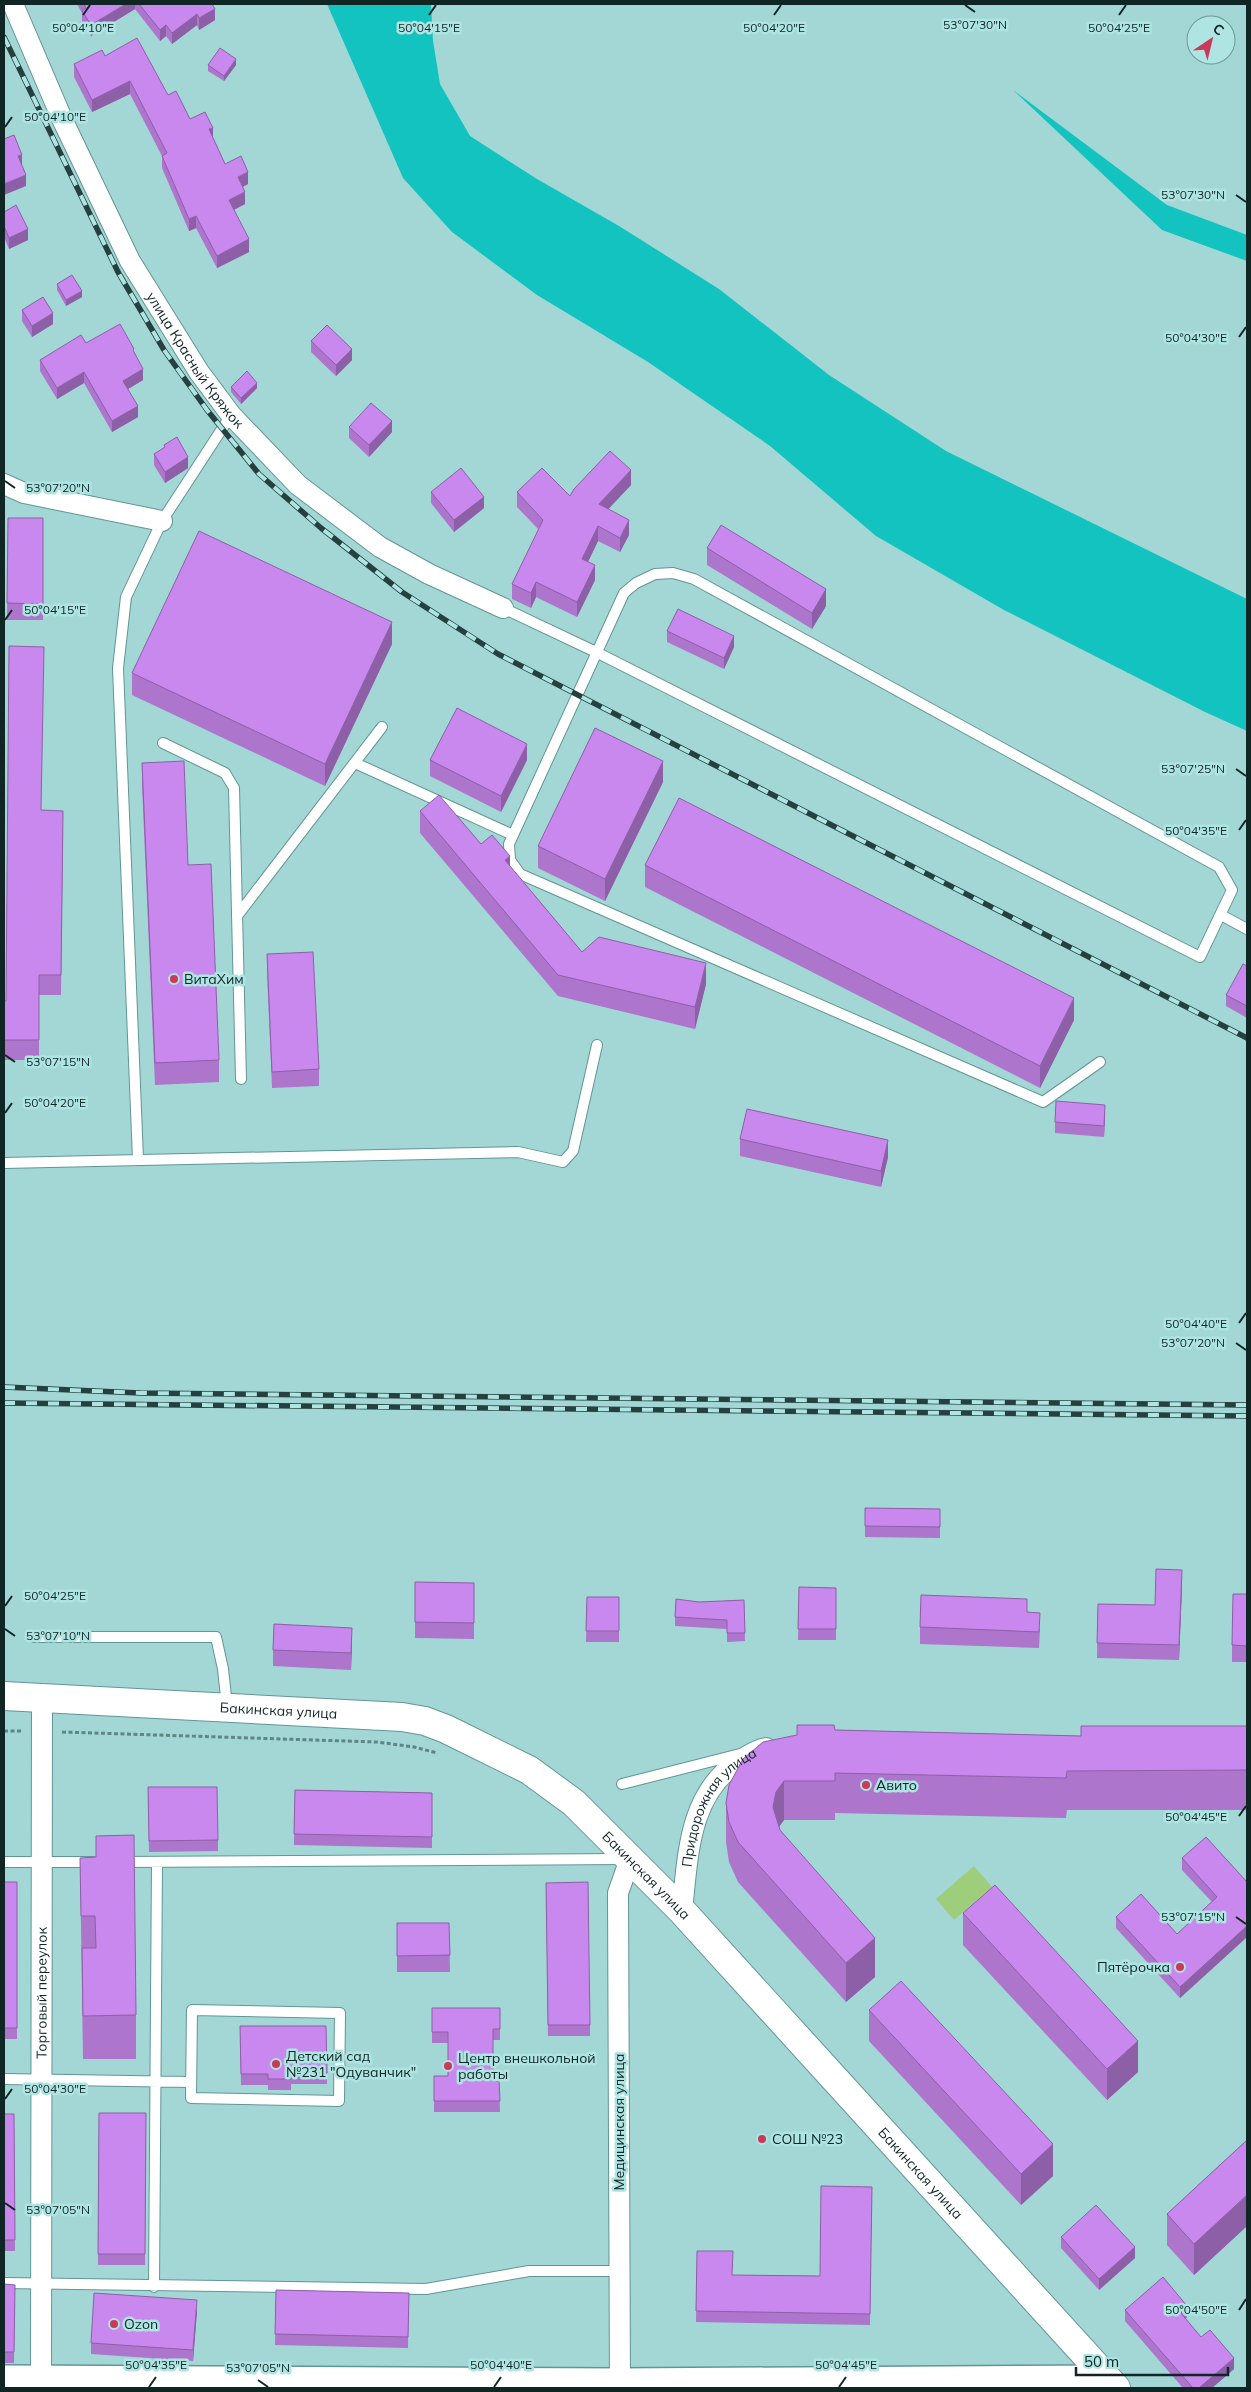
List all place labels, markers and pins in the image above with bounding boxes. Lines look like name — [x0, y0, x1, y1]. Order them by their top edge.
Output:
place label: ВитаХим — [184, 970, 244, 988]
marker: ВитаХим — [168, 973, 180, 985]
place label: Авито — [876, 1776, 917, 1794]
marker: Авито — [860, 1779, 872, 1791]
place label: Пятёрочка — [1097, 1958, 1170, 1976]
marker: Пятёрочка — [1174, 1961, 1186, 1973]
place label: Детский сад №231 "Одуванчик" — [286, 2047, 416, 2081]
place label: Центр внешкольной работы — [458, 2049, 596, 2083]
marker: Детский сад №231 "Одуванчик" — [270, 2058, 282, 2070]
marker: Центр внешкольной работы — [442, 2060, 454, 2072]
place label: СОШ №23 — [772, 2130, 843, 2148]
marker: СОШ №23 — [756, 2133, 768, 2145]
place label: Ozon — [124, 2315, 158, 2333]
marker: Ozon — [108, 2318, 120, 2330]

